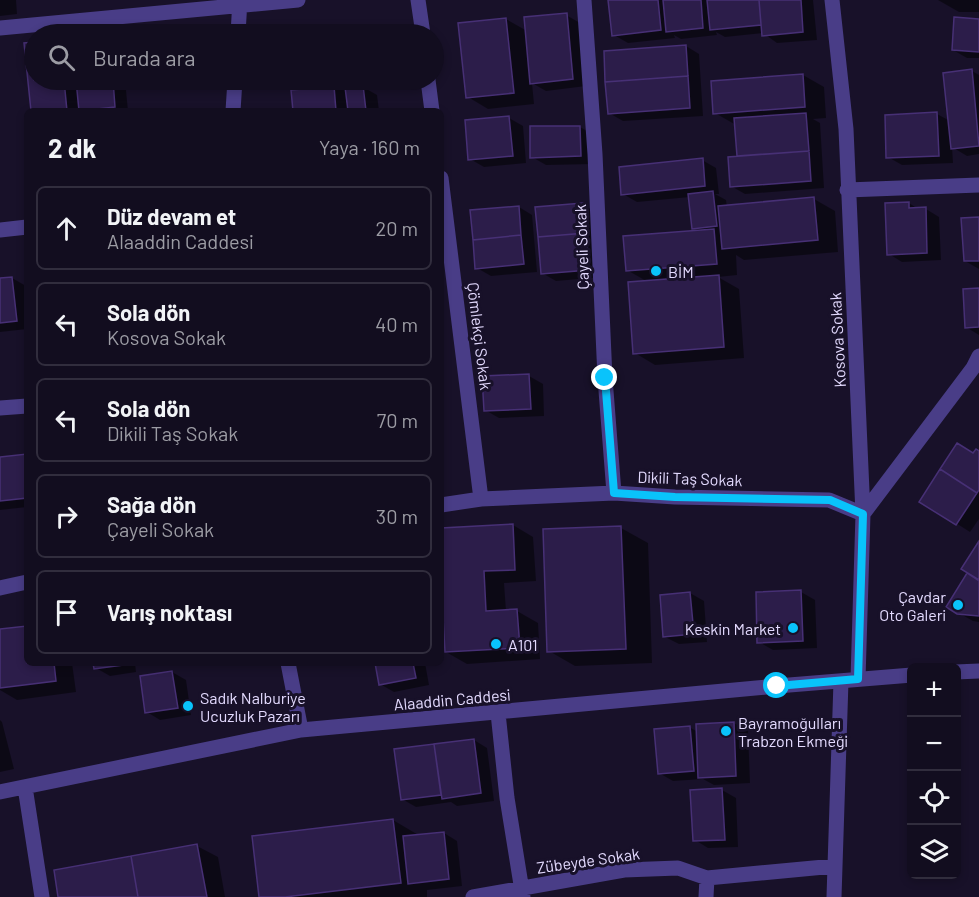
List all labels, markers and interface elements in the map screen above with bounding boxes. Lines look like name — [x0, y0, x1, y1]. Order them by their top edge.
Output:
search box — [24, 24, 444, 90]
icon: search — [45, 41, 78, 74]
text: Burada ara — [93, 44, 196, 70]
text: 2 dk — [48, 132, 96, 163]
text: Yaya · 160 m — [319, 135, 420, 159]
text: Düz devam et — [107, 203, 236, 229]
street label: Çayeli Sokak — [570, 204, 592, 290]
icon: ahead — [50, 212, 83, 245]
text: 20 m — [375, 216, 418, 240]
text: Alaaddin Caddesi — [107, 229, 253, 253]
place label: BİM — [668, 262, 694, 281]
marker: BİM — [649, 264, 663, 278]
street label: Çömlekçi Sokak — [464, 281, 496, 391]
street label: Kosova Sokak — [825, 292, 849, 388]
text: Sola dön — [107, 299, 190, 325]
icon: left — [50, 308, 83, 341]
text: 40 m — [375, 312, 418, 336]
text: Kosova Sokak — [107, 325, 226, 349]
route end — [591, 364, 617, 390]
text: Sola dön — [107, 395, 190, 421]
icon: left — [50, 404, 83, 437]
text: 70 m — [377, 408, 418, 432]
text: Dikili Taş Sokak — [107, 421, 238, 445]
street label: Dikili Taş Sokak — [637, 467, 743, 489]
text: Sağa dön — [107, 491, 196, 517]
icon: right — [50, 500, 83, 533]
text: 30 m — [376, 504, 418, 528]
text: Çayeli Sokak — [107, 517, 214, 541]
place label: Çavdar Oto Galeri — [879, 587, 946, 624]
icon: arrive — [50, 596, 83, 629]
marker: Çavdar Oto Galeri — [951, 598, 965, 612]
text: Varış noktası — [107, 599, 232, 625]
place label: Keskin Market — [685, 619, 781, 638]
marker: Keskin Market — [786, 621, 800, 635]
place label: A101 — [508, 635, 538, 654]
marker: A101 — [489, 637, 503, 651]
map controls — [907, 663, 961, 879]
button: + — [907, 663, 961, 717]
route start — [763, 672, 789, 698]
street label: Alaaddin Caddesi — [393, 684, 511, 714]
place label: Sadık Nalburiye Ucuzluk Pazarı — [200, 688, 306, 725]
marker: Sadık Nalburiye Ucuzluk Pazarı — [181, 699, 195, 713]
place label: Bayramoğulları Trabzon Ekmeği — [738, 713, 848, 750]
button: − — [907, 717, 961, 771]
marker: Bayramoğulları Trabzon Ekmeği — [719, 724, 733, 738]
button: locate — [907, 771, 961, 825]
button: layers — [907, 825, 961, 879]
street label: Zübeyde Sokak — [535, 843, 641, 877]

